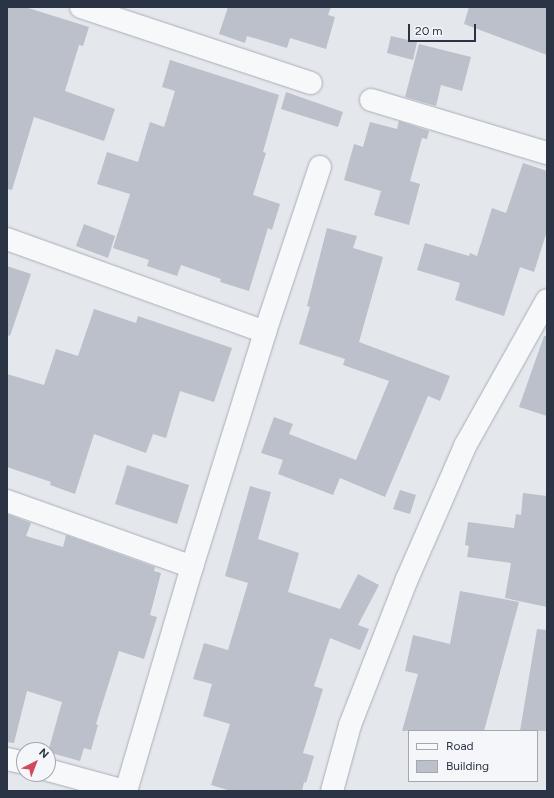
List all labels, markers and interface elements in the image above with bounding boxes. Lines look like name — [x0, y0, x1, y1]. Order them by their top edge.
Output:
scale bar — [410, 16, 478, 42]
text: 20 m — [415, 24, 443, 38]
legend — [408, 730, 538, 782]
text: Road — [446, 739, 474, 753]
north arrow — [16, 742, 56, 782]
text: N — [36, 746, 51, 761]
text: Building — [446, 759, 489, 773]

